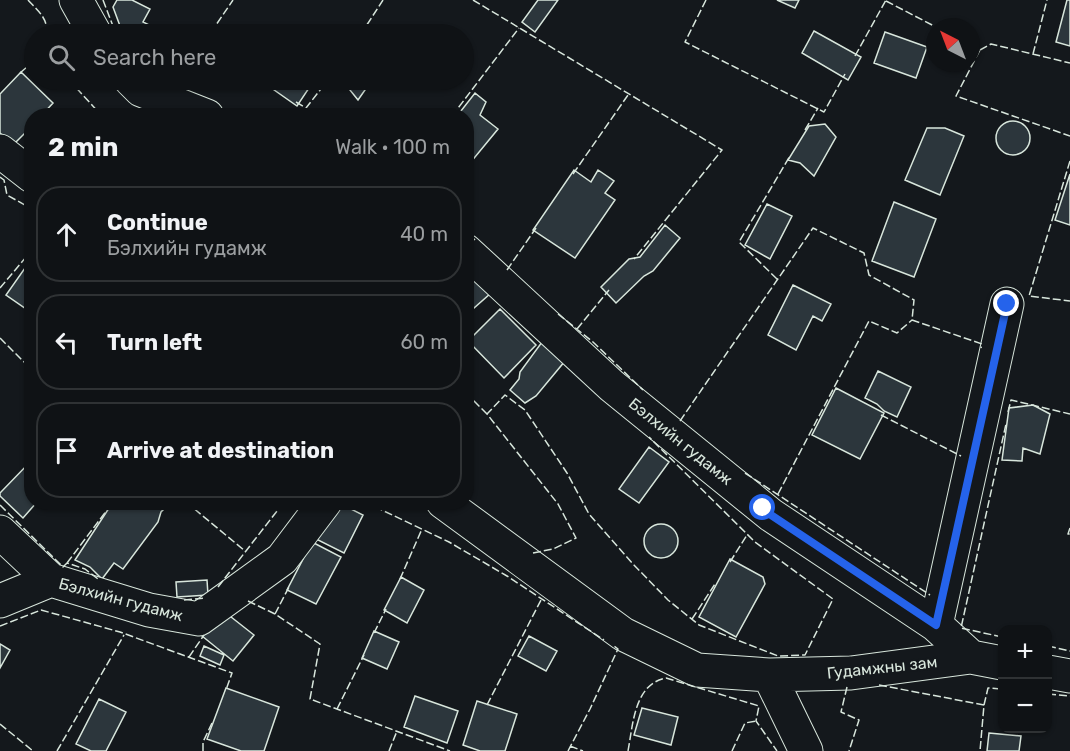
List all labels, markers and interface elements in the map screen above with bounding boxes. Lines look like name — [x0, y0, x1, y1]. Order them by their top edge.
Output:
north arrow — [926, 18, 980, 72]
search box — [24, 24, 474, 90]
icon: search — [45, 41, 78, 74]
text: Search here — [93, 44, 216, 71]
text: 2 min — [48, 132, 118, 163]
text: Walk · 100 m — [335, 135, 450, 159]
text: Continue — [107, 209, 208, 236]
icon: ahead — [50, 218, 83, 251]
text: 40 m — [400, 222, 448, 246]
text: Бэлхийн гудамж — [107, 236, 267, 260]
route end — [993, 290, 1019, 316]
icon: left — [50, 326, 83, 359]
text: Turn left — [107, 329, 202, 356]
text: 60 m — [401, 330, 448, 354]
street label: Бэлхийн гудамж — [625, 394, 736, 489]
icon: arrive — [50, 434, 83, 467]
text: Arrive at destination — [107, 437, 334, 464]
route start — [749, 494, 775, 520]
street label: Бэлхийн гудамж — [57, 574, 185, 625]
map controls — [998, 625, 1052, 733]
button: + — [998, 625, 1052, 679]
street label: Гудамжны зам — [826, 652, 938, 683]
button: − — [998, 679, 1052, 733]

